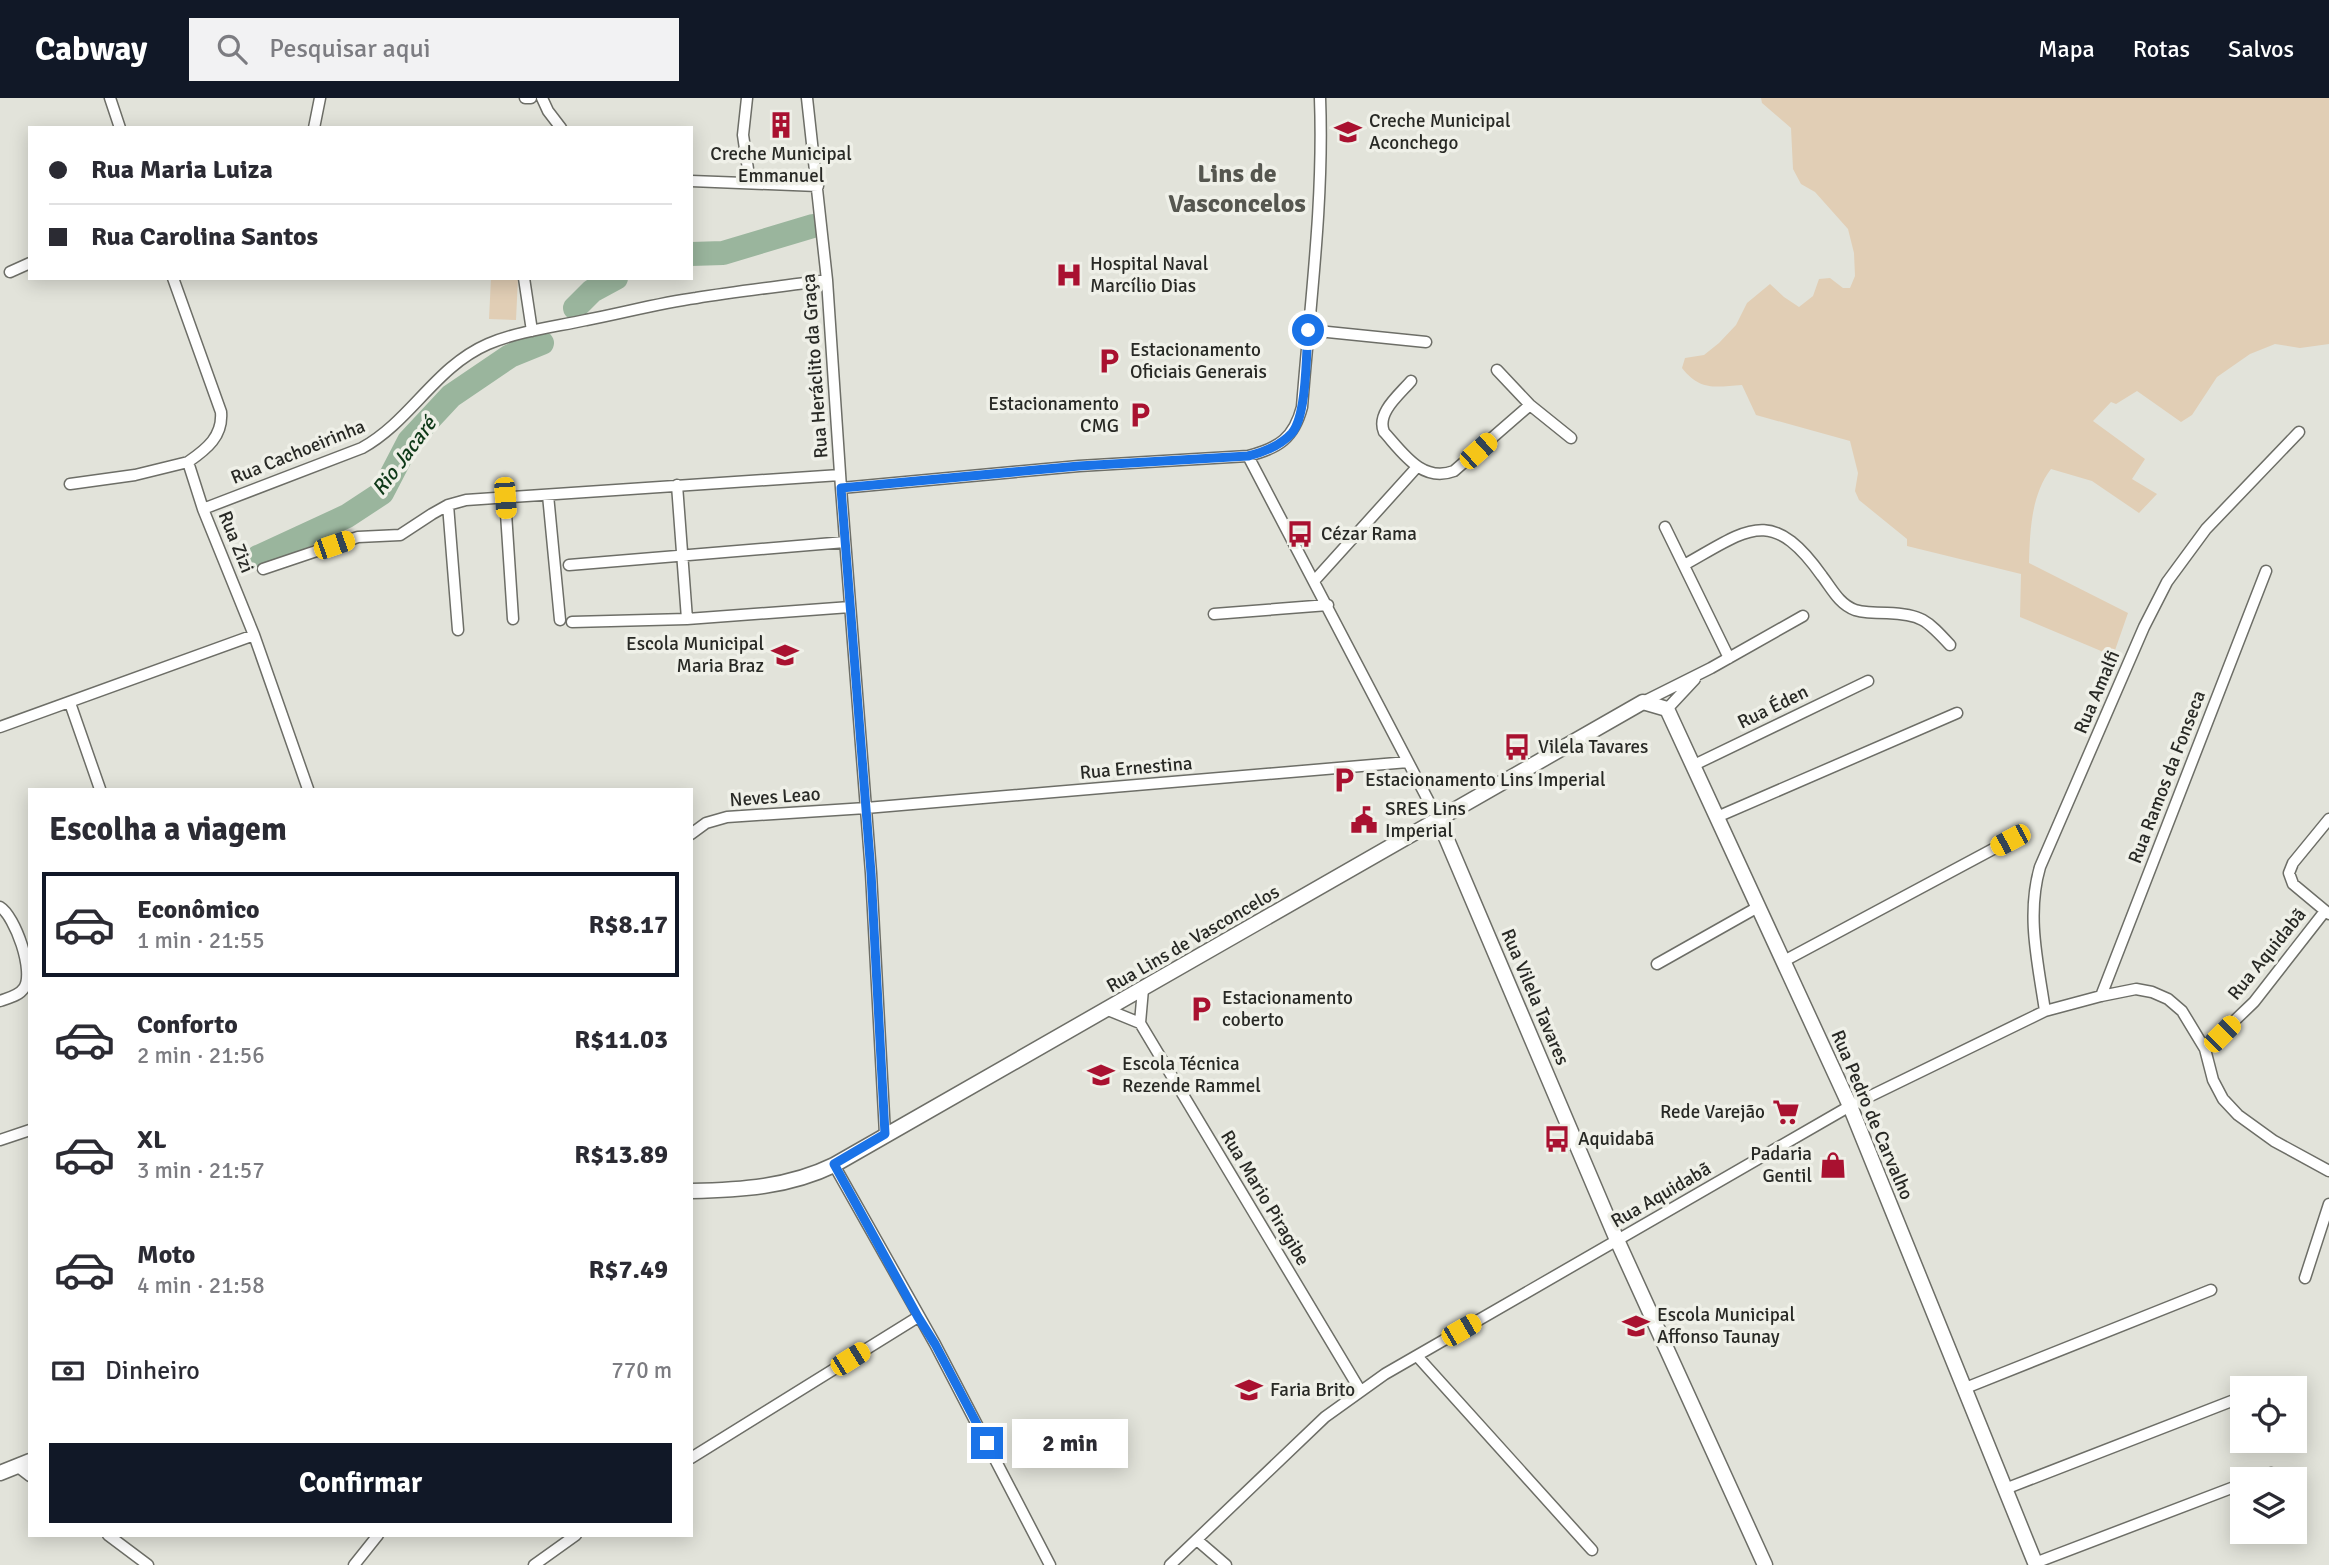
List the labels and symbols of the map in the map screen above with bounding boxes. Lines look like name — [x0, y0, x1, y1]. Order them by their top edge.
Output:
place label: Creche Municipal Aconchego — [1369, 109, 1510, 155]
building icon: Creche Municipal Emmanuel — [766, 110, 796, 140]
school or university icon: Creche Municipal Aconchego — [1333, 117, 1363, 147]
place label: Creche Municipal Emmanuel — [710, 142, 852, 188]
district label: Lins de Vasconcelos — [1168, 158, 1306, 220]
place label: Hospital Naval Marcílio Dias — [1090, 252, 1208, 298]
hospital icon: Hospital Naval Marcílio Dias — [1054, 260, 1084, 290]
street label: Rua Heráclito da Graça — [797, 273, 833, 459]
route start — [1292, 314, 1324, 346]
place label: Estacionamento Oficiais Generais — [1130, 338, 1267, 384]
parking icon: Estacionamento Oficiais Generais — [1094, 346, 1124, 376]
place label: Estacionamento CMG — [988, 392, 1119, 438]
parking icon: Estacionamento CMG — [1125, 400, 1155, 430]
water label: Rio Jacaré — [366, 410, 443, 500]
street label: Rua Cachoeirinha — [227, 414, 369, 490]
car — [1456, 429, 1501, 473]
car — [494, 476, 517, 520]
street label: Rua Zizi — [213, 508, 259, 576]
bus stop icon: Cézar Rama — [1285, 519, 1315, 549]
place label: Cézar Rama — [1321, 522, 1417, 546]
car — [311, 528, 358, 562]
place label: Escola Municipal Maria Braz — [626, 632, 764, 678]
school or university icon: Escola Municipal Maria Braz — [770, 640, 800, 670]
street label: Rua Amalfi — [2069, 647, 2125, 737]
street label: Rua Éden — [1734, 680, 1812, 734]
street label: Rua Ramos da Fonseca — [2123, 687, 2211, 867]
bus stop icon: Vilela Tavares — [1502, 732, 1532, 762]
place label: Vilela Tavares — [1538, 735, 1648, 759]
street label: Rua Ernestina — [1079, 751, 1193, 785]
parking icon: Estacionamento Lins Imperial — [1329, 765, 1359, 795]
place label: Estacionamento Lins Imperial — [1365, 768, 1606, 792]
street label: Neves Leao — [729, 782, 821, 812]
place label: SRES Lins Imperial — [1385, 797, 1466, 843]
public building icon: SRES Lins Imperial — [1349, 805, 1379, 835]
car — [1987, 821, 2034, 859]
street label: Rua Lins de Vasconcelos — [1102, 880, 1284, 998]
street label: Rua Aquidabã — [2223, 903, 2311, 1005]
street label: Rua Vilela Tavares — [1496, 925, 1574, 1069]
place label: Estacionamento coberto — [1222, 986, 1353, 1032]
parking icon: Estacionamento coberto — [1186, 994, 1216, 1024]
car — [2200, 1012, 2245, 1056]
street label: Rua Pedro de Carvalho — [1825, 1027, 1919, 1204]
place label: Escola Técnica Rezende Rammel — [1122, 1052, 1261, 1098]
school or university icon: Escola Técnica Rezende Rammel — [1086, 1060, 1116, 1090]
supermarket icon: Rede Varejão — [1771, 1097, 1801, 1127]
place label: Rede Varejão — [1660, 1100, 1765, 1124]
bus stop icon: Aquidabã — [1542, 1124, 1572, 1154]
street label: Rua Mario Piragibe — [1215, 1126, 1315, 1270]
place label: Aquidabã — [1578, 1127, 1654, 1151]
place label: Padaria Gentil — [1750, 1142, 1812, 1188]
shop icon: Padaria Gentil — [1818, 1150, 1848, 1180]
street label: Rua Aquidabã — [1607, 1157, 1715, 1233]
place label: Escola Municipal Affonso Taunay — [1657, 1303, 1795, 1349]
car — [1438, 1310, 1485, 1350]
school or university icon: Escola Municipal Affonso Taunay — [1621, 1311, 1651, 1341]
car — [827, 1339, 874, 1379]
school or university icon: Faria Brito — [1234, 1375, 1264, 1405]
place label: Faria Brito — [1270, 1378, 1355, 1402]
callout: 2 min — [1012, 1418, 1127, 1468]
route end — [971, 1427, 1003, 1459]

